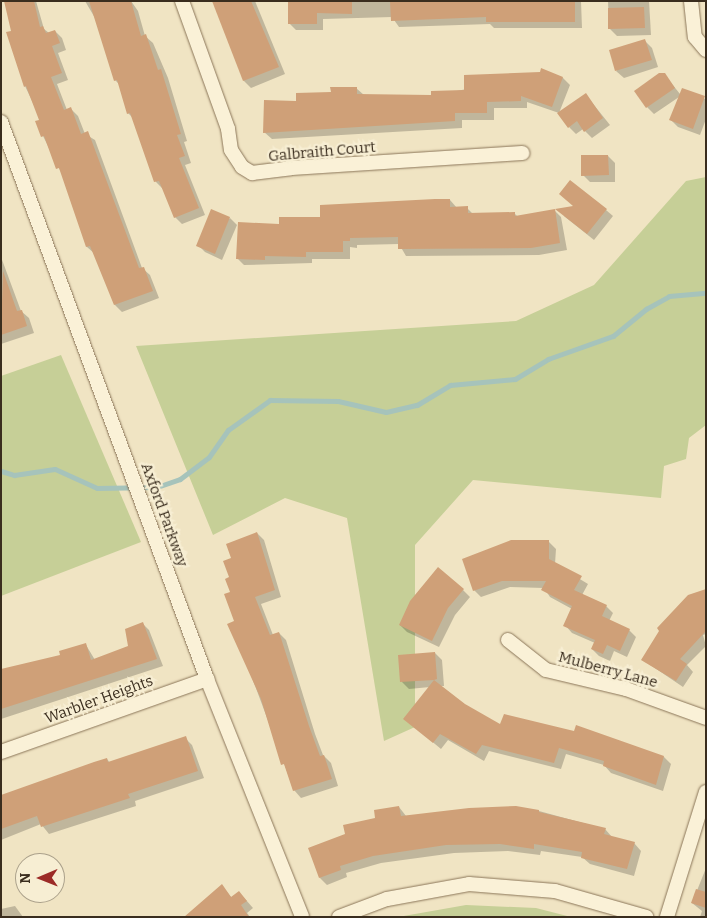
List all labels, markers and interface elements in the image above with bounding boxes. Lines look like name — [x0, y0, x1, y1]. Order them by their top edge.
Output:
street label: Galbraith Court — [268, 138, 376, 166]
street label: Axford Parkway — [137, 460, 191, 570]
street label: Mulberry Lane — [556, 648, 660, 692]
street label: Warbler Heights — [42, 672, 156, 728]
north arrow — [15, 853, 65, 903]
text: N — [17, 873, 34, 884]

